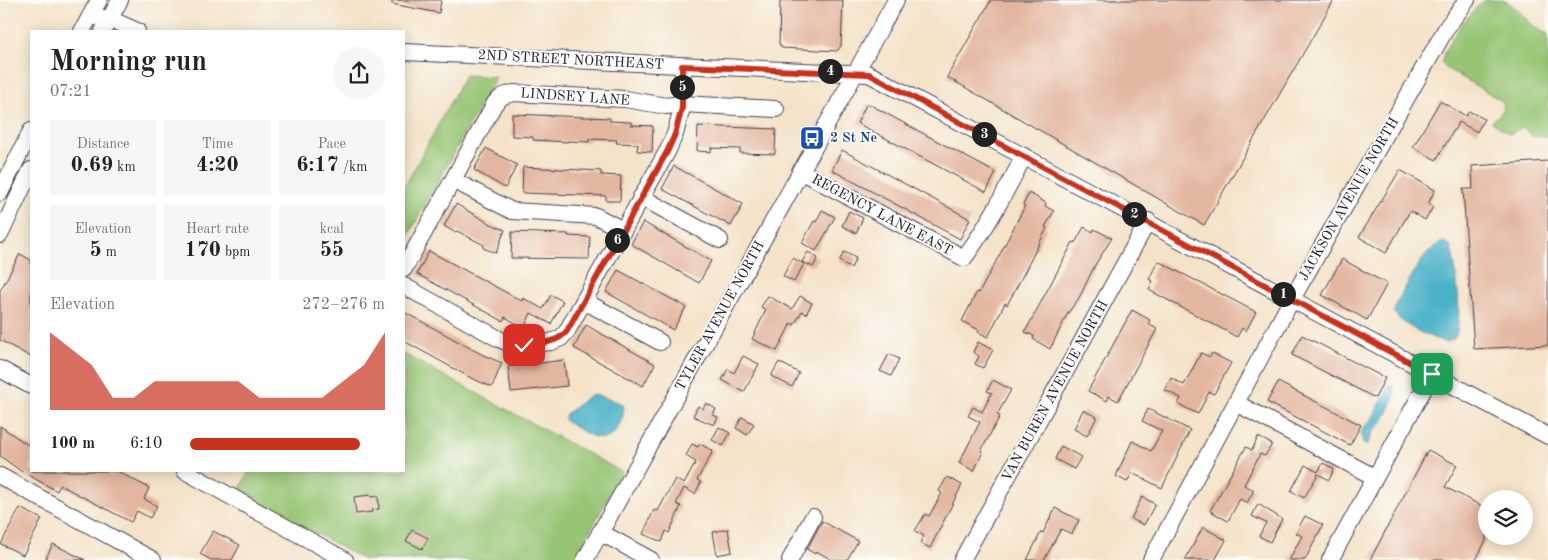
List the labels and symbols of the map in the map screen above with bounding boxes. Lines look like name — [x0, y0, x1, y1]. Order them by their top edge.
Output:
street label: 2ND STREET NORTHEAST — [478, 48, 664, 72]
pin: 4 — [818, 58, 842, 84]
pin: 5 — [670, 74, 694, 100]
street label: LINDSEY LANE — [520, 86, 630, 108]
street label: JACKSON AVENUE NORTH — [1297, 115, 1401, 283]
pin: 3 — [972, 122, 996, 146]
bus stop icon: 2 St Ne — [799, 125, 825, 151]
place label: 2 St Ne — [830, 131, 877, 145]
street label: REGENCY LANE EAST — [809, 172, 955, 258]
pin: 2 — [1122, 202, 1146, 226]
pin: 6 — [604, 228, 630, 252]
street label: TYLER AVENUE NORTH — [673, 239, 767, 393]
pin: 1 — [1270, 282, 1296, 306]
street label: VAN BUREN AVENUE NORTH — [999, 298, 1111, 484]
pin — [503, 324, 545, 366]
pin — [1411, 353, 1453, 395]

